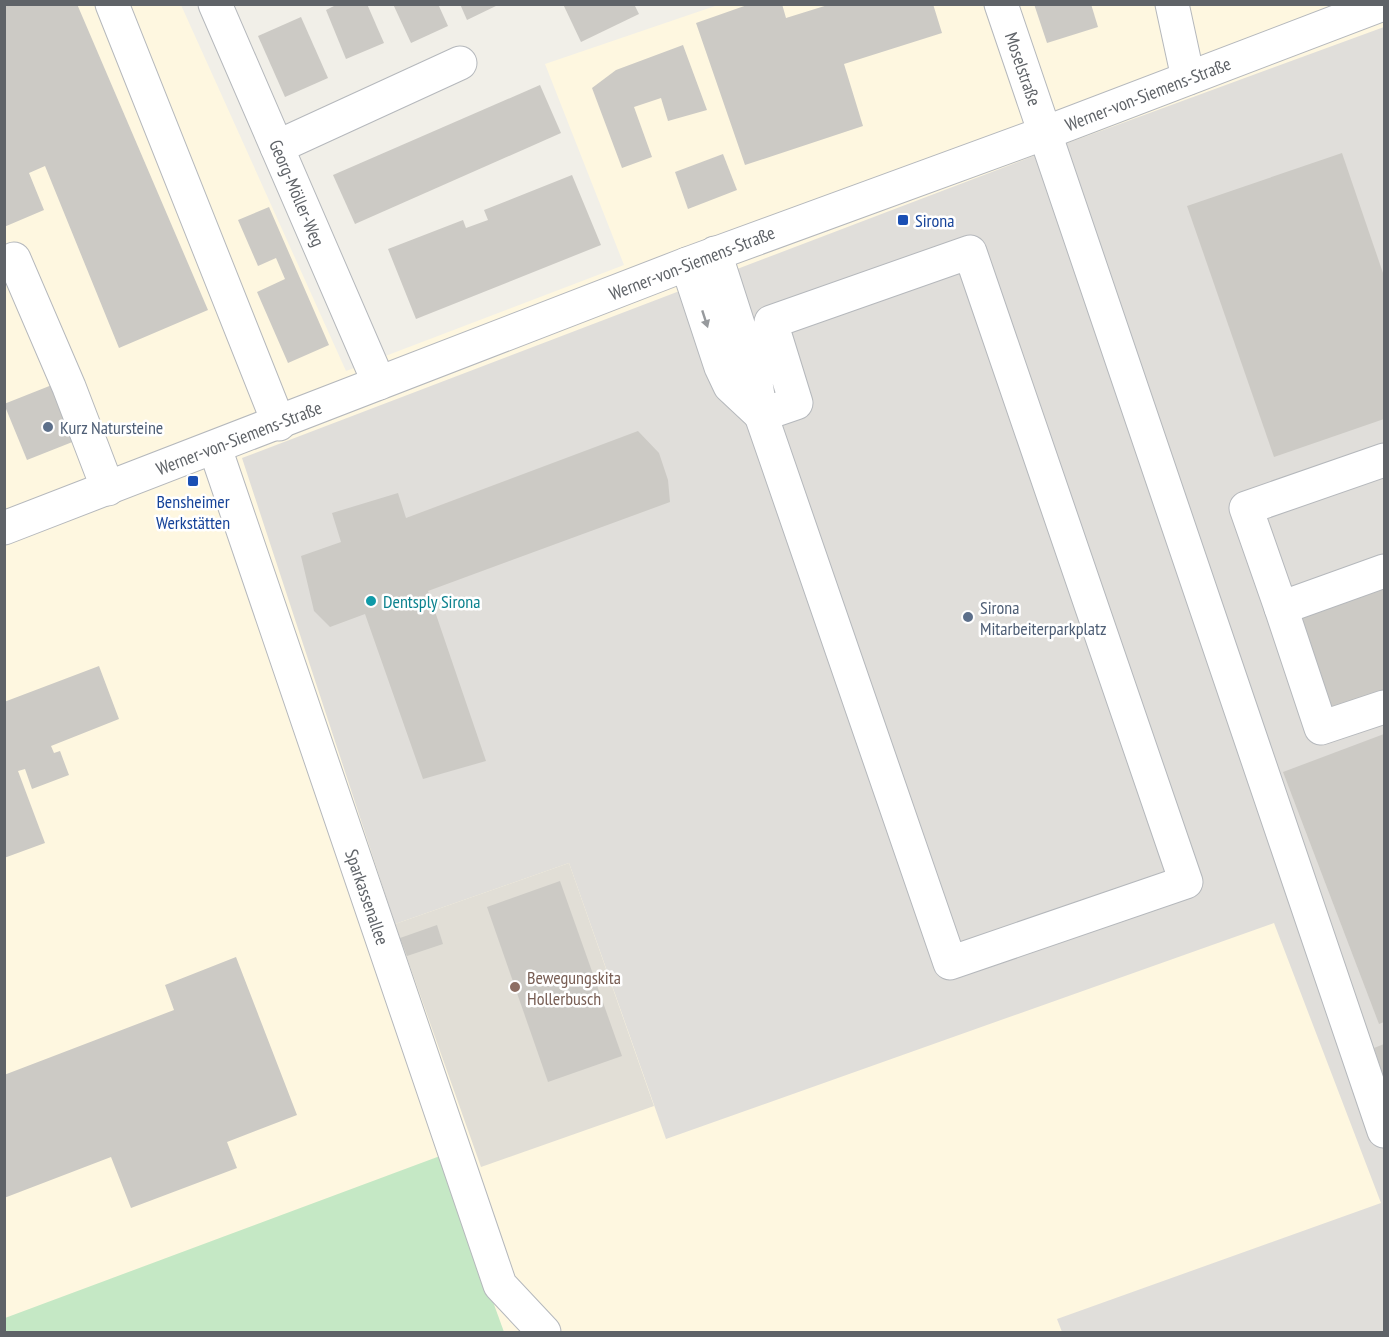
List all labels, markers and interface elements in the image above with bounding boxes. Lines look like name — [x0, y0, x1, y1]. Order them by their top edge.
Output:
street label: Moselstraße — [1000, 29, 1046, 109]
street label: Werner-von-Siemens-Straße — [1062, 52, 1234, 136]
street label: Georg-Möller-Weg — [264, 136, 330, 250]
place label: Sirona — [915, 209, 954, 232]
marker: Sirona — [896, 213, 910, 227]
street label: Werner-von-Siemens-Straße — [606, 221, 778, 305]
one-way arrow — [701, 310, 711, 328]
street label: Werner-von-Siemens-Straße — [153, 396, 325, 480]
place label: Kurz Natursteine — [60, 416, 163, 439]
marker: Kurz Natursteine — [41, 420, 55, 434]
marker: Bensheimer Werkstätten — [186, 474, 200, 488]
place label: Bensheimer Werkstätten — [156, 490, 230, 534]
place label: Dentsply Sirona — [383, 590, 480, 613]
marker: Dentsply Sirona — [364, 594, 378, 608]
place label: Sirona Mitarbeiterparkplatz — [980, 596, 1106, 640]
marker: Sirona Mitarbeiterparkplatz — [961, 610, 975, 624]
street label: Sparkassenallee — [340, 846, 394, 948]
place label: Bewegungskita Hollerbusch — [527, 966, 621, 1010]
marker: Bewegungskita Hollerbusch — [508, 980, 522, 994]

